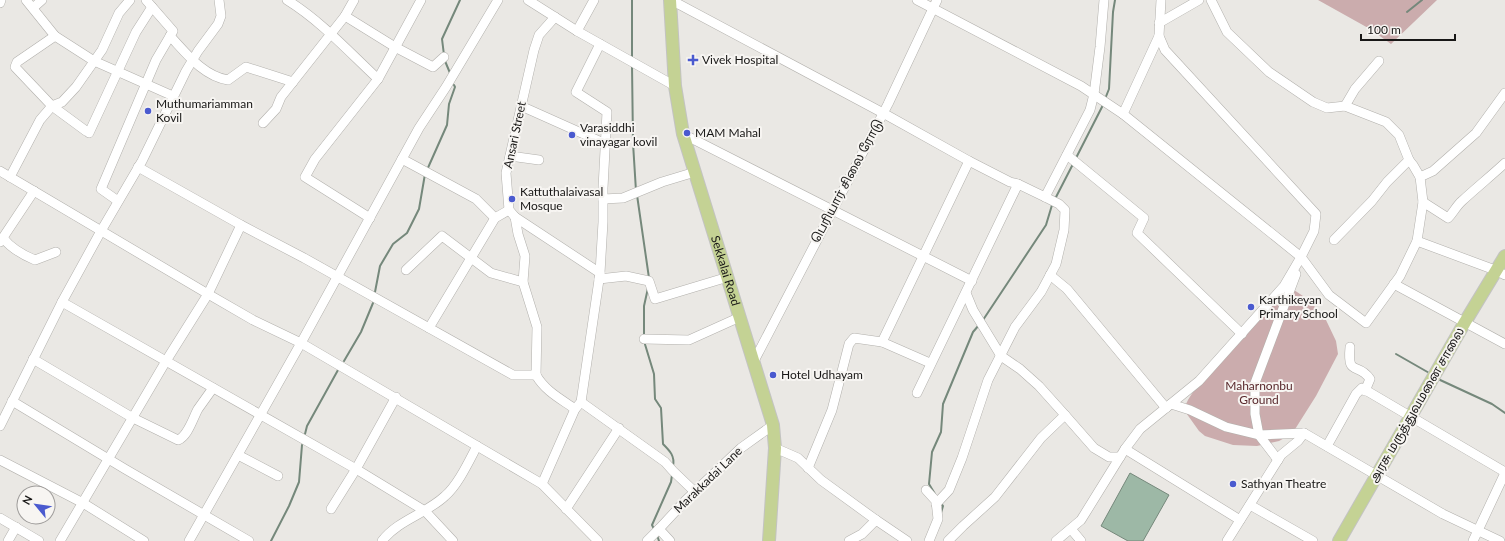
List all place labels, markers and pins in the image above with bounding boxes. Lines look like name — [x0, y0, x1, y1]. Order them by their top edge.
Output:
place label: Vivek Hospital — [702, 52, 778, 67]
marker: Vivek Hospital — [687, 54, 699, 66]
place label: Muthumariamman Kovil — [156, 96, 253, 125]
marker: Muthumariamman Kovil — [143, 106, 153, 116]
place label: Varasiddhi vinayagar kovil — [580, 120, 657, 149]
place label: MAM Mahal — [695, 125, 761, 140]
marker: MAM Mahal — [682, 128, 692, 138]
marker: Varasiddhi vinayagar kovil — [567, 130, 577, 140]
place label: Kattuthalaivasal Mosque — [520, 184, 603, 213]
marker: Kattuthalaivasal Mosque — [507, 194, 517, 204]
place label: Karthikeyan Primary School — [1259, 292, 1338, 321]
marker: Karthikeyan Primary School — [1246, 302, 1256, 312]
place label: Hotel Udhayam — [781, 367, 863, 382]
marker: Hotel Udhayam — [768, 370, 778, 380]
place label: Sathyan Theatre — [1241, 476, 1326, 491]
marker: Sathyan Theatre — [1228, 479, 1238, 489]

